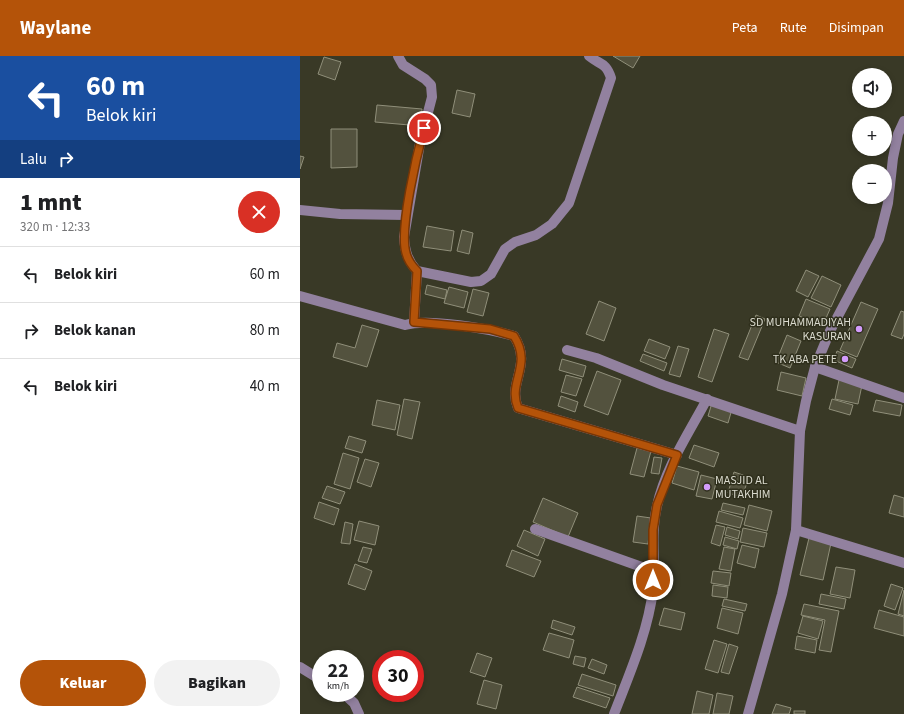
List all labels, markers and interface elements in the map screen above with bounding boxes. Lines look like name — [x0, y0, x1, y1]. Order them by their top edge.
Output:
text: Waylane — [20, 15, 91, 42]
text: Peta — [732, 18, 758, 38]
text: Rute — [780, 18, 807, 38]
text: Disimpan — [829, 18, 884, 38]
text: 60 m — [86, 66, 145, 106]
map controls — [852, 68, 892, 204]
button: sound — [852, 68, 892, 108]
icon: left — [20, 72, 72, 124]
text: Belok kiri — [86, 103, 156, 128]
pin — [407, 111, 441, 145]
button: + — [852, 116, 892, 156]
icon: arrive — [413, 117, 435, 139]
icon: right — [55, 148, 77, 170]
text: Lalu — [20, 149, 47, 170]
button: − — [852, 164, 892, 204]
text: 1 mnt — [20, 185, 82, 220]
button: close — [238, 191, 280, 233]
text: 320 m · 12:33 — [20, 218, 90, 236]
icon: left — [20, 264, 42, 286]
text: Belok kiri — [54, 264, 117, 285]
text: 60 m — [250, 264, 280, 285]
place label: SD MUHAMMADIYAH KASURAN — [750, 314, 851, 345]
icon: right — [20, 320, 42, 342]
text: Belok kanan — [54, 320, 136, 341]
text: 80 m — [250, 320, 280, 341]
marker: SD MUHAMMADIYAH KASURAN — [854, 324, 864, 334]
place label: TK ABA PETE — [773, 351, 837, 368]
marker: TK ABA PETE — [840, 354, 850, 364]
icon: left — [20, 376, 42, 398]
text: Belok kiri — [54, 376, 117, 397]
text: 40 m — [250, 376, 280, 397]
place label: MASJID AL MUTAKHIM — [715, 472, 771, 503]
marker: MASJID AL MUTAKHIM — [702, 482, 712, 492]
position arrow — [632, 559, 674, 601]
speed limit sign: 30 — [372, 650, 424, 702]
text: 22 — [327, 657, 349, 685]
button: Keluar — [20, 660, 146, 706]
button: Bagikan — [154, 660, 280, 706]
text: km/h — [327, 679, 349, 693]

